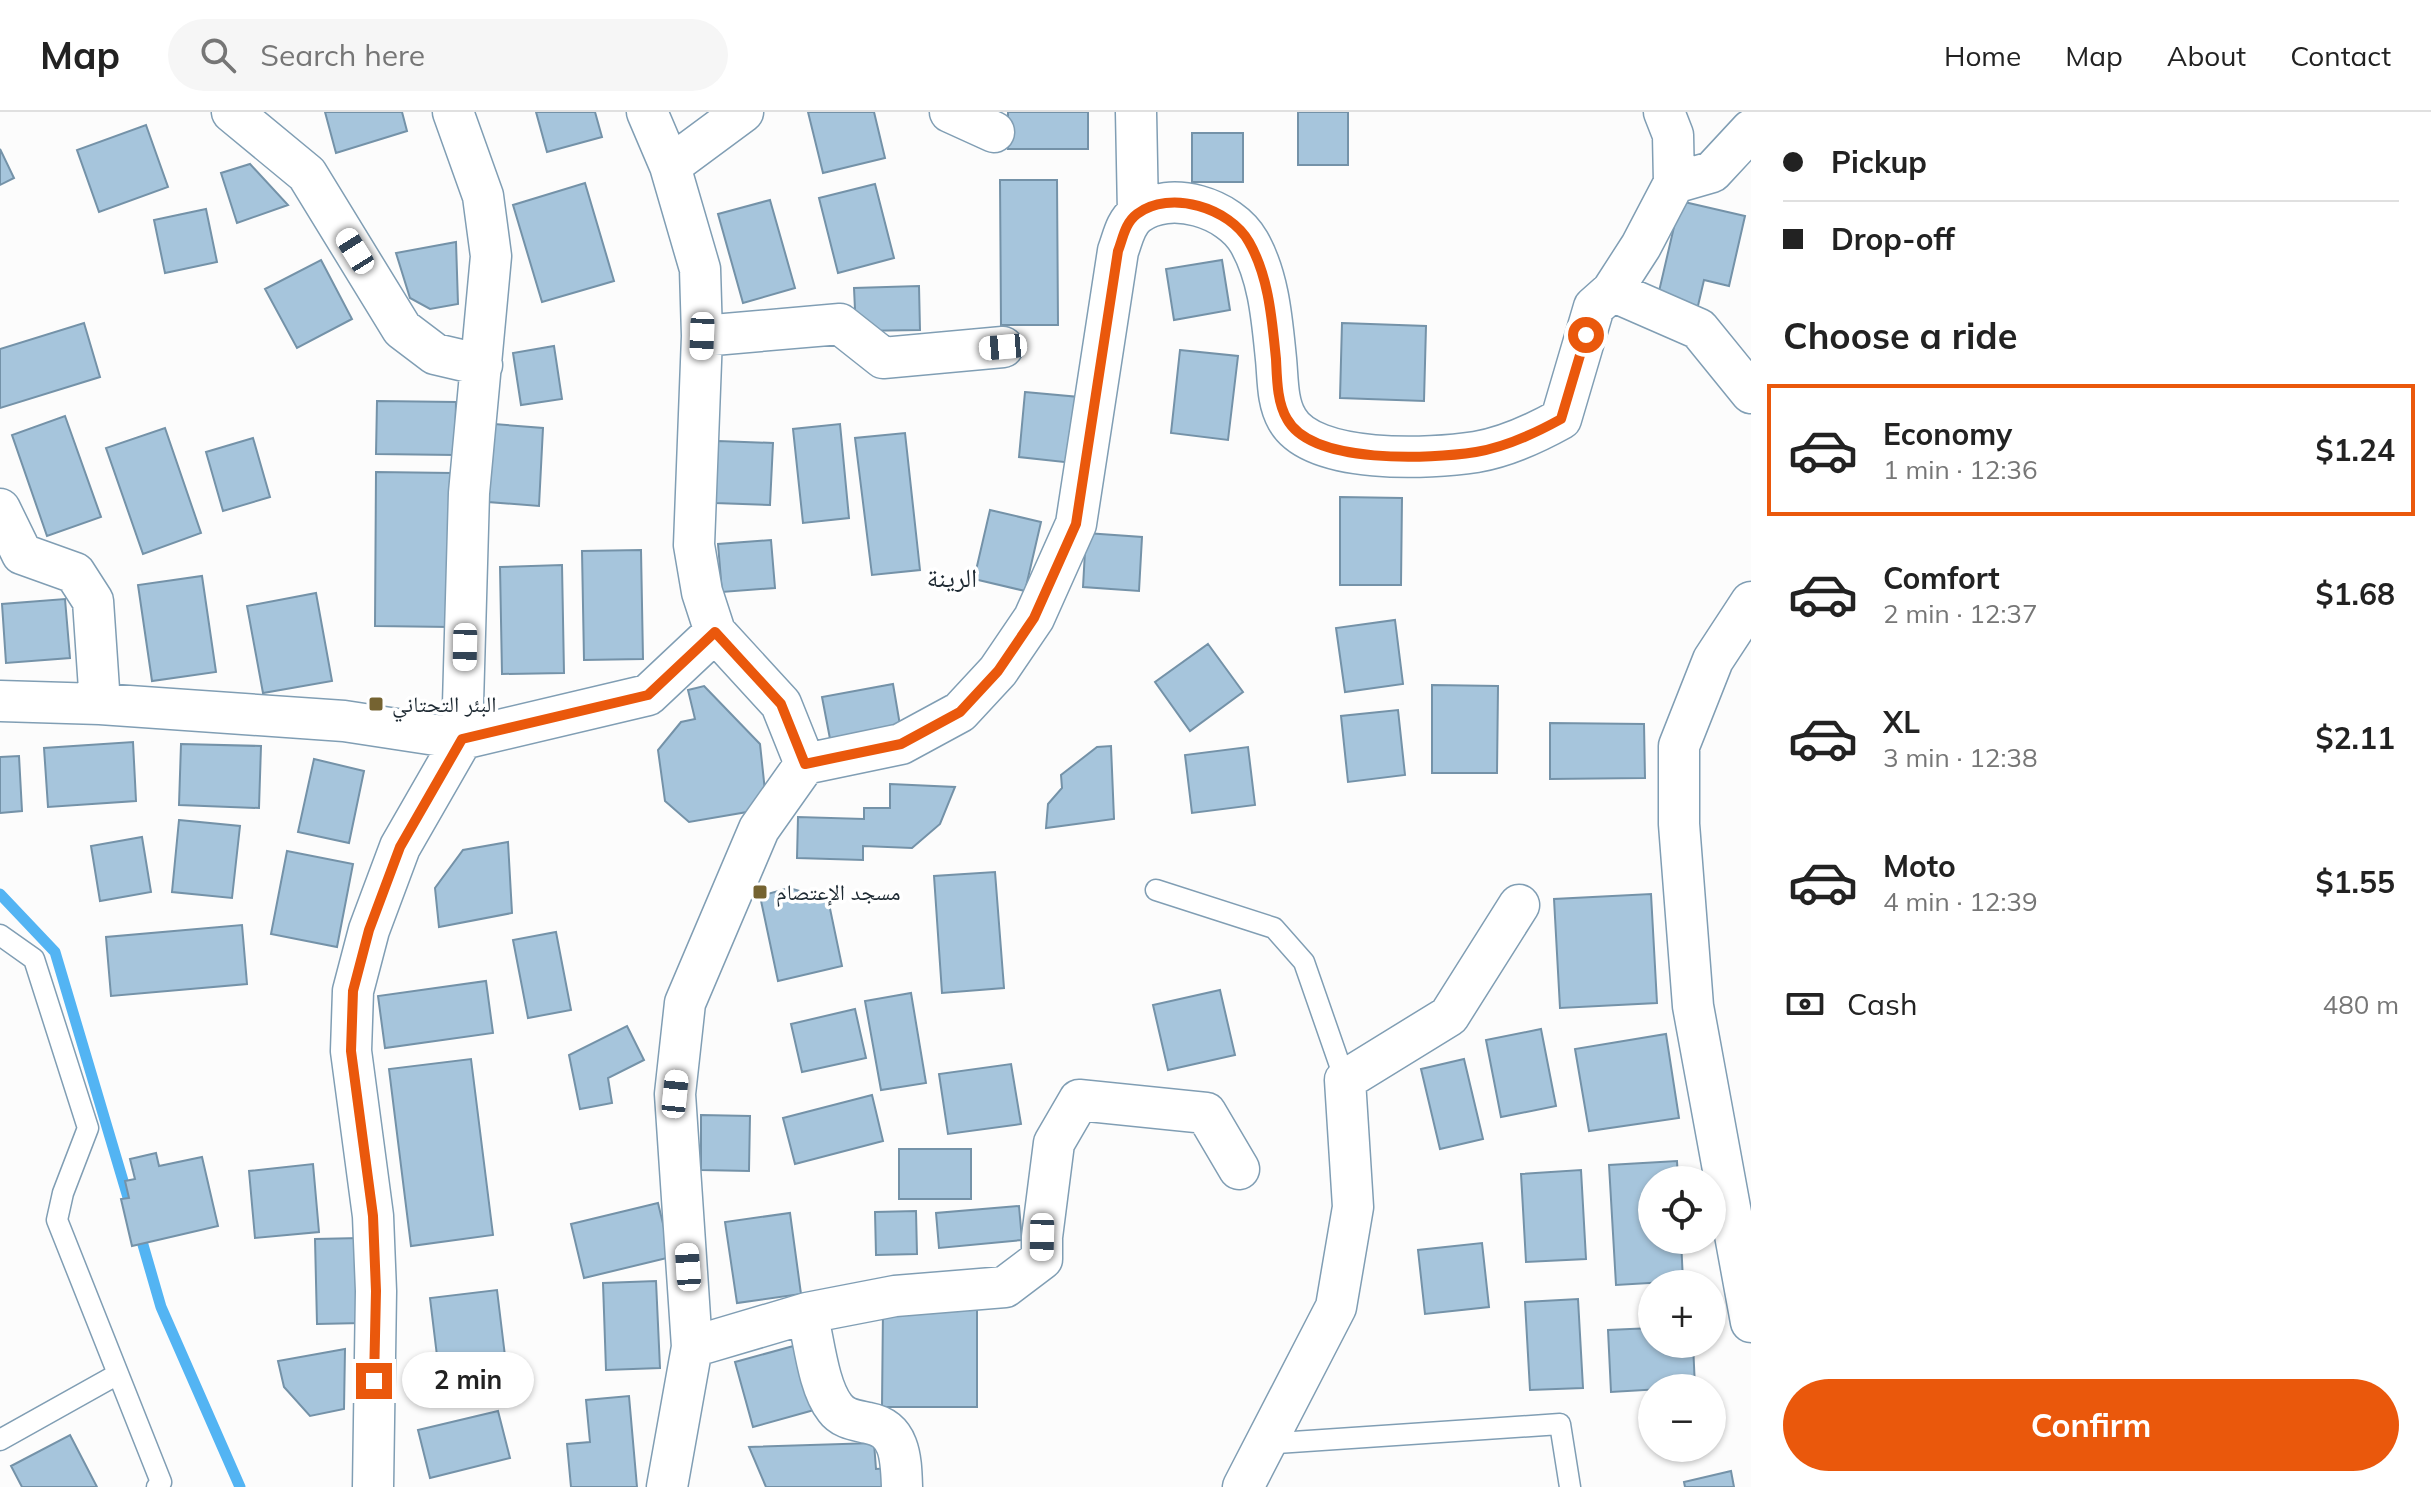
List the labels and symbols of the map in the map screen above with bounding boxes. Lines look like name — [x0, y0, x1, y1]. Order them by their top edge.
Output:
car — [332, 224, 378, 278]
car — [689, 312, 715, 360]
route start — [1568, 317, 1604, 353]
car — [978, 333, 1028, 361]
district label: الرينة — [927, 561, 977, 594]
car — [453, 623, 477, 671]
place label: البئر التحتاني — [392, 690, 497, 722]
marker: البئر التحتاني — [367, 695, 385, 713]
place label: مسجد الإعتصام — [776, 878, 901, 907]
marker: مسجد الإعتصام — [751, 883, 769, 901]
car — [661, 1069, 689, 1119]
car — [1030, 1213, 1054, 1261]
car — [674, 1242, 702, 1292]
callout: 2 min — [402, 1353, 534, 1409]
route end — [356, 1363, 392, 1399]

